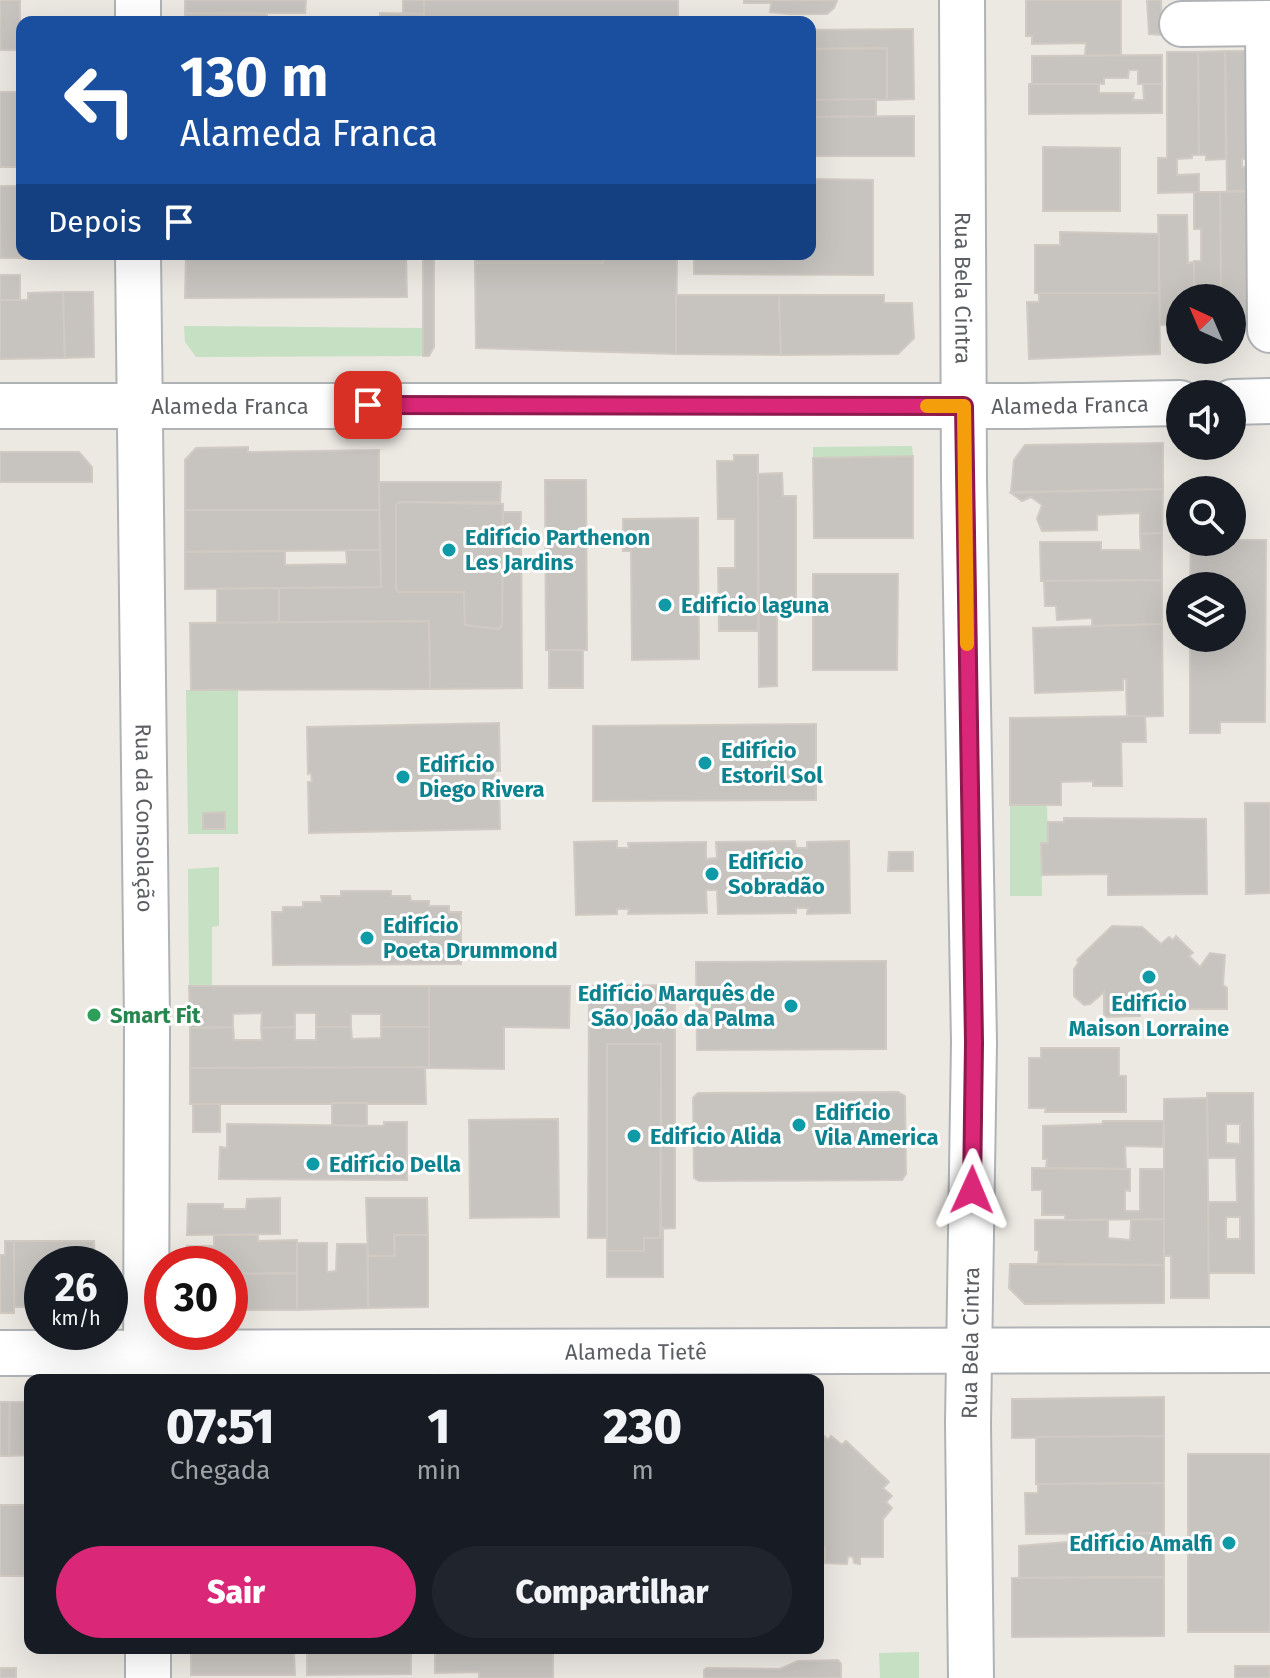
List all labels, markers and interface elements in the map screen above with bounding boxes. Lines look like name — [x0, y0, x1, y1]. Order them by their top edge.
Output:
text: 130 m — [180, 44, 328, 111]
icon: left — [48, 48, 152, 152]
text: Alameda Franca — [180, 112, 438, 156]
icon: arrive — [157, 200, 201, 244]
text: Depois — [48, 204, 141, 240]
street label: Rua Bela Cintra — [949, 212, 977, 364]
north arrow — [1166, 284, 1246, 364]
map controls — [1166, 284, 1246, 652]
pin — [334, 371, 402, 439]
button: sound — [1166, 380, 1246, 460]
icon: arrive — [346, 383, 390, 427]
street label: Alameda Franca — [991, 391, 1149, 420]
street label: Alameda Franca — [151, 393, 309, 420]
button: search — [1166, 476, 1246, 556]
place label: Edifício Parthenon Les Jardins — [465, 524, 650, 576]
marker: Edifício Parthenon Les Jardins — [440, 541, 458, 559]
button: layers — [1166, 572, 1246, 652]
place label: Edifício laguna — [681, 592, 829, 619]
marker: Edifício laguna — [656, 596, 674, 614]
street label: Rua da Consolação — [130, 723, 159, 913]
place label: Edifício Estoril Sol — [721, 737, 823, 789]
place label: Edifício Diego Rivera — [419, 751, 545, 803]
marker: Edifício Estoril Sol — [696, 754, 714, 772]
marker: Edifício Diego Rivera — [394, 768, 412, 786]
place label: Edifício Sobradão — [728, 848, 825, 900]
marker: Edifício Sobradão — [703, 865, 721, 883]
place label: Edifício Poeta Drummond — [383, 912, 558, 964]
marker: Edifício Poeta Drummond — [358, 929, 376, 947]
marker: Edifício Maison Lorraine — [1140, 968, 1158, 986]
place label: Edifício Marquês de São João da Palma — [578, 980, 775, 1032]
place label: Edifício Maison Lorraine — [1069, 990, 1229, 1042]
marker: Edifício Marquês de São João da Palma — [782, 997, 800, 1015]
place label: Smart Fit — [110, 1002, 201, 1029]
marker: Smart Fit — [85, 1006, 103, 1024]
place label: Edifício Vila America — [814, 1099, 939, 1151]
marker: Edifício Vila America — [790, 1116, 808, 1134]
place label: Edifício Alida — [650, 1123, 782, 1150]
marker: Edifício Alida — [625, 1127, 643, 1145]
position arrow — [930, 1148, 1014, 1232]
place label: Edifício Della — [329, 1151, 461, 1178]
marker: Edifício Della — [304, 1155, 322, 1173]
speed limit sign: 30 — [144, 1246, 248, 1350]
text: 26 — [54, 1264, 98, 1312]
street label: Rua Bela Cintra — [956, 1267, 985, 1419]
text: km/h — [51, 1306, 101, 1330]
street label: Alameda Tietê — [565, 1338, 707, 1366]
text: 07:51 — [166, 1398, 274, 1456]
text: 1 — [428, 1398, 450, 1456]
text: 230 — [603, 1398, 682, 1456]
text: Chegada — [170, 1455, 271, 1486]
text: min — [416, 1455, 461, 1486]
text: m — [632, 1455, 654, 1486]
place label: Edifício Amalfi — [1069, 1530, 1213, 1557]
marker: Edifício Amalfi — [1220, 1534, 1238, 1552]
button: Sair — [56, 1546, 416, 1638]
button: Compartilhar — [432, 1546, 792, 1638]

